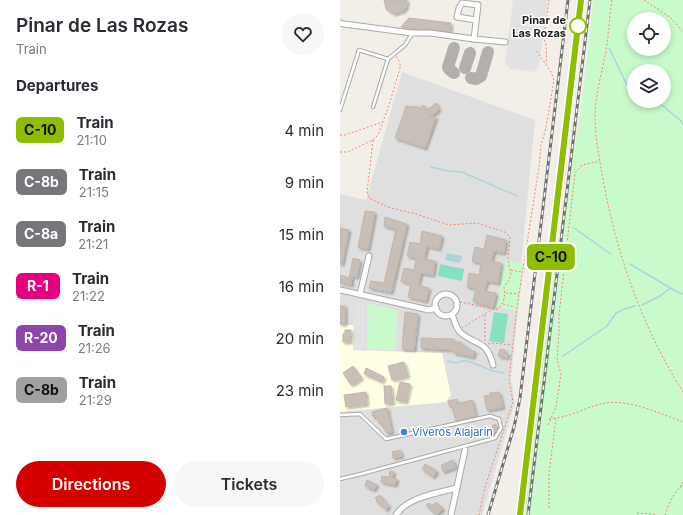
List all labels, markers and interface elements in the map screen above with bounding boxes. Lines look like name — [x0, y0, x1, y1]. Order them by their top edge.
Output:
map controls — [627, 12, 671, 108]
button: locate — [627, 12, 671, 56]
button: heart — [282, 13, 324, 55]
place label: Pinar de Las Rozas — [512, 13, 566, 40]
text: Pinar de Las Rozas — [16, 14, 188, 37]
marker: Pinar de Las Rozas — [569, 17, 587, 35]
text: Train — [16, 41, 47, 57]
button: layers — [627, 64, 671, 108]
text: Departures — [16, 76, 98, 95]
text: Train — [76, 113, 114, 132]
text: C-10 — [24, 121, 56, 138]
text: 4 min — [284, 121, 324, 140]
text: 21:10 — [76, 132, 107, 148]
text: Train — [79, 165, 116, 184]
text: C-8b — [24, 173, 59, 190]
text: 9 min — [285, 173, 324, 192]
text: 21:15 — [79, 184, 109, 200]
text: Train — [78, 217, 115, 236]
text: C-8a — [24, 225, 58, 242]
text: 15 min — [279, 225, 324, 244]
text: 21:21 — [78, 236, 108, 252]
line badge: C-10 — [523, 244, 579, 270]
text: C-10 — [535, 248, 567, 265]
text: Train — [72, 269, 109, 288]
text: R-1 — [27, 277, 49, 294]
text: 16 min — [279, 277, 324, 296]
text: 21:22 — [72, 288, 105, 304]
text: Train — [78, 321, 115, 340]
text: R-20 — [24, 329, 58, 346]
text: 20 min — [276, 329, 324, 348]
text: 21:26 — [78, 340, 111, 356]
text: Train — [79, 373, 116, 392]
text: C-8b — [24, 381, 59, 398]
text: 23 min — [276, 381, 324, 400]
text: 21:29 — [79, 392, 112, 408]
place label: Viveros Alajarín — [412, 425, 493, 439]
marker: Viveros Alajarín — [399, 427, 409, 437]
button: Directions — [16, 461, 166, 507]
button: Tickets — [174, 461, 324, 507]

